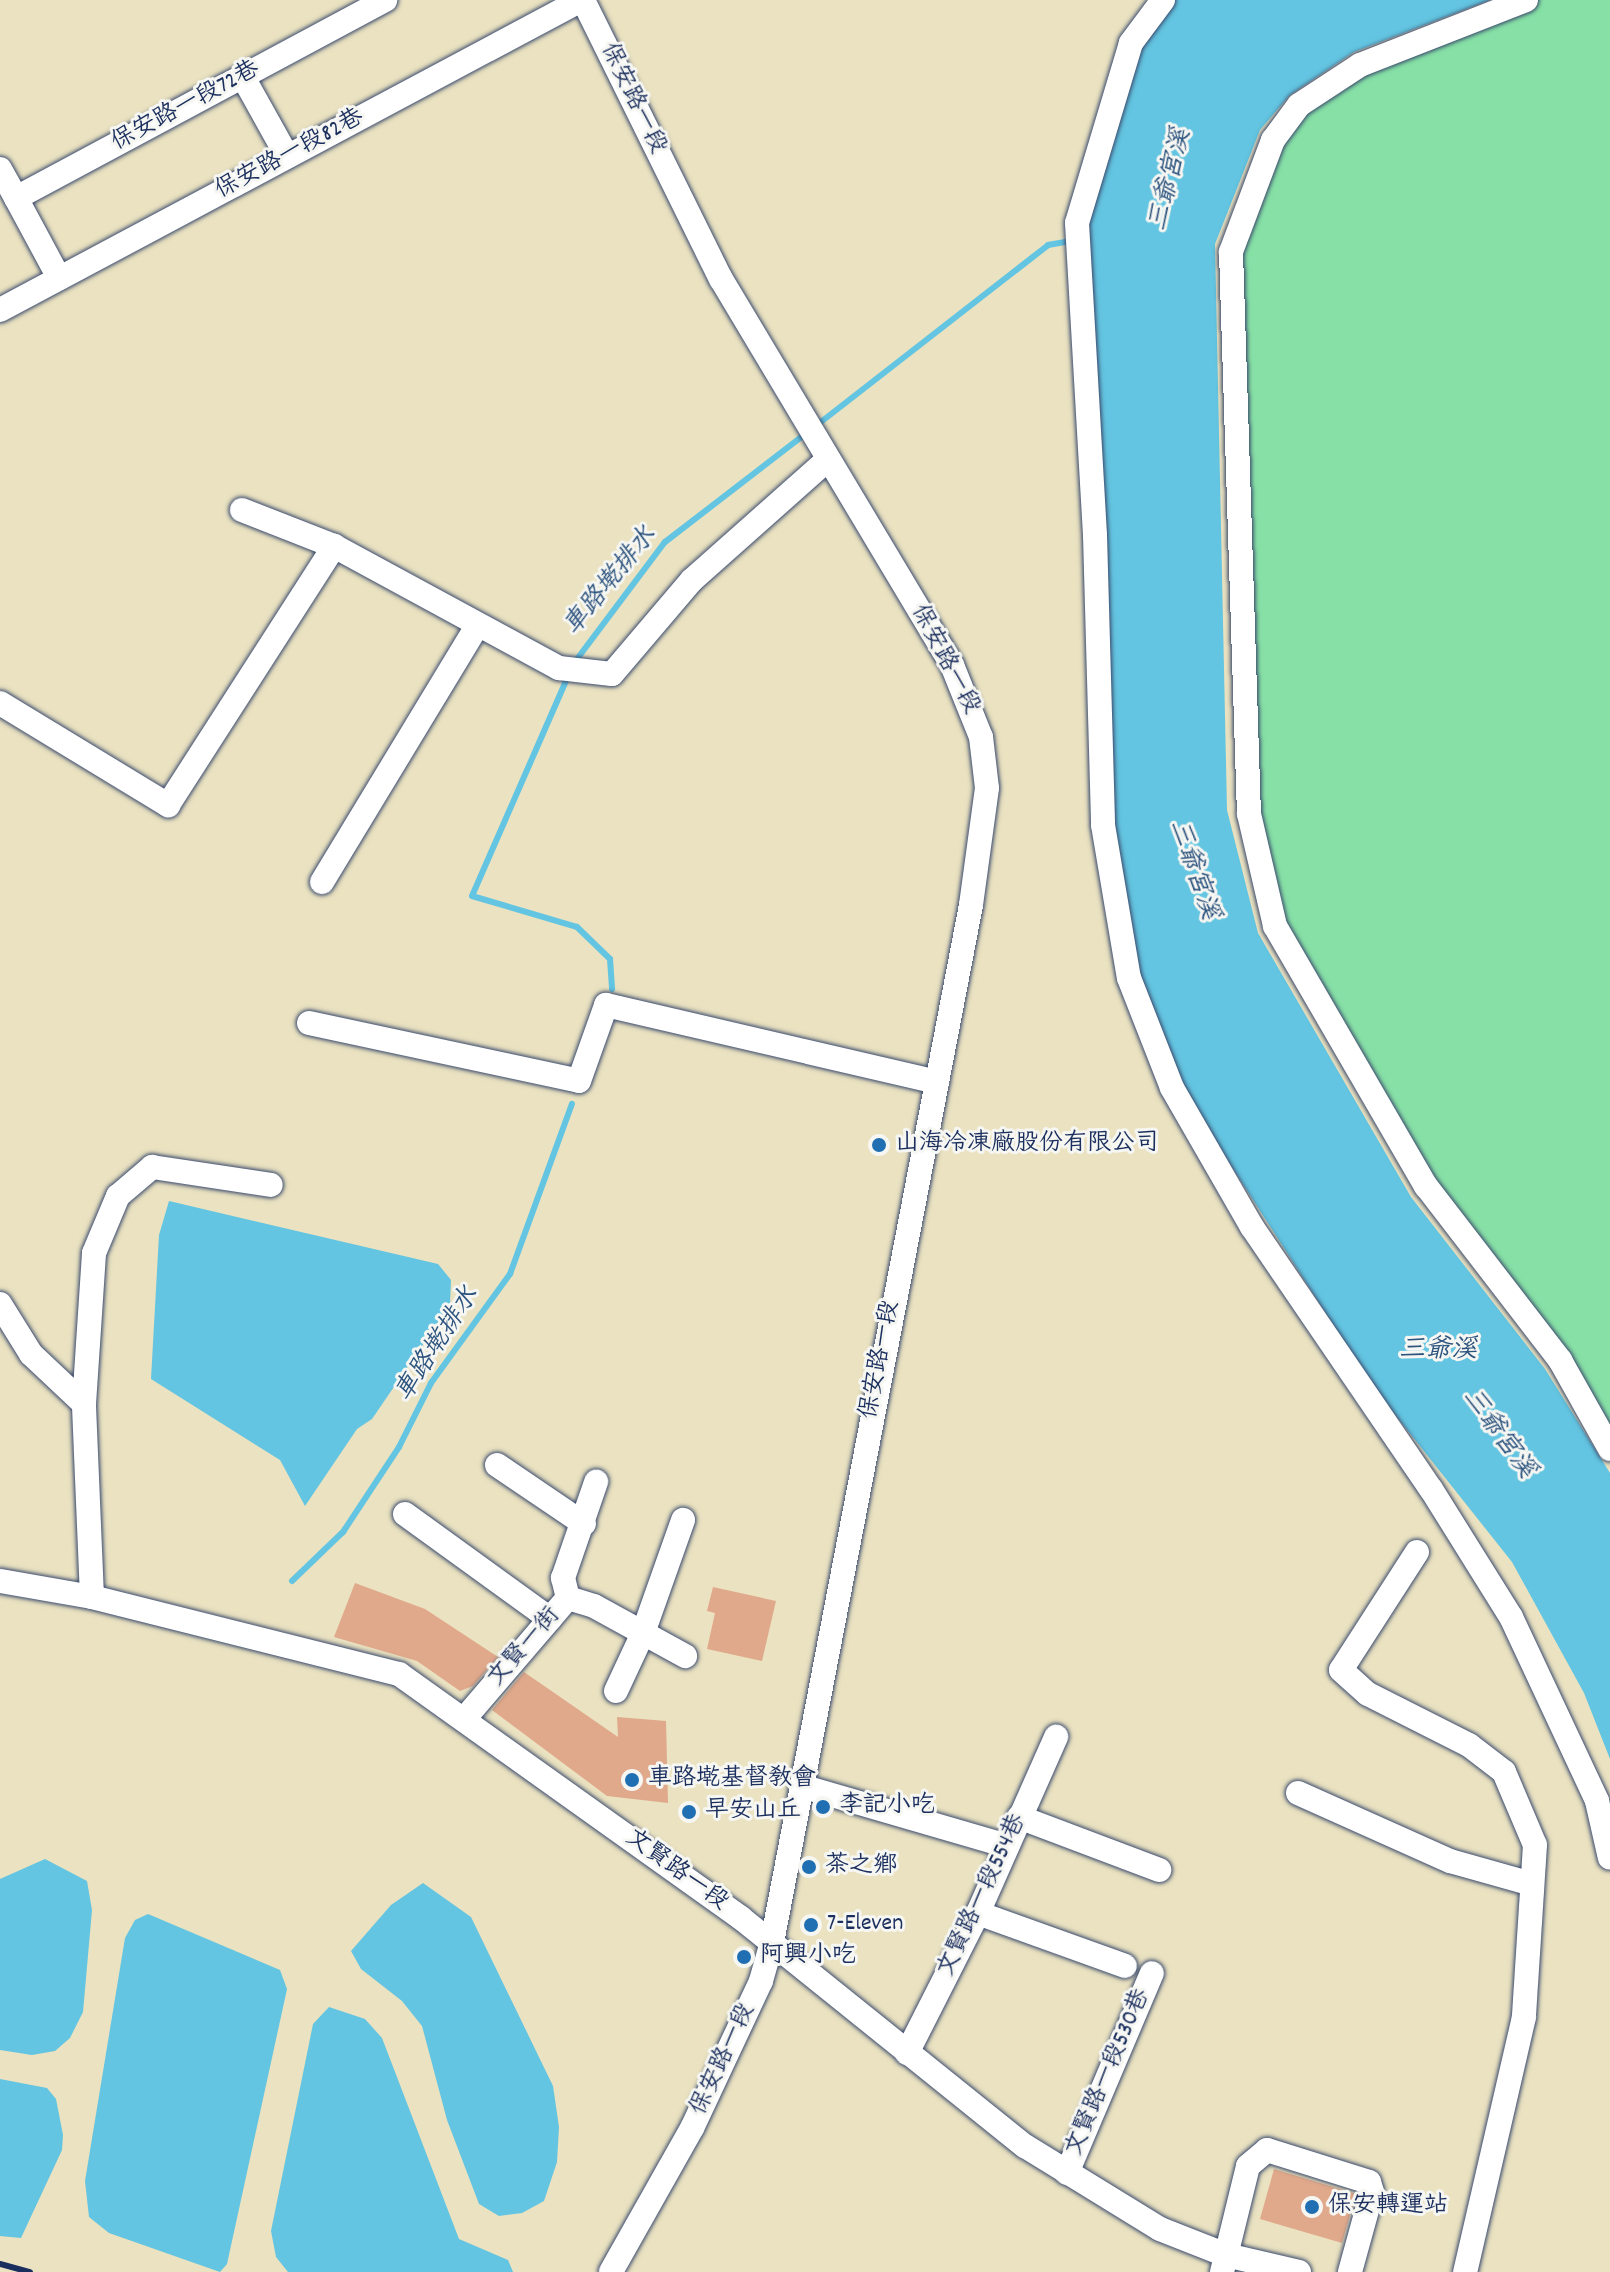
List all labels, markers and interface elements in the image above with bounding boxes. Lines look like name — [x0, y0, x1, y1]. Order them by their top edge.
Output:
street label: 保安路一段 — [593, 39, 671, 159]
street label: 保安路一段72巷 — [107, 56, 265, 158]
street label: 保安路一段82巷 — [211, 104, 369, 206]
water label: 三爺宮溪 — [1143, 126, 1199, 234]
water label: 車路墘排水 — [558, 522, 664, 642]
street label: 保安路一段 — [903, 600, 985, 720]
water label: 三爺宮溪 — [1161, 816, 1225, 924]
place label: 山海冷凍廠股份有限公司 — [895, 1131, 1159, 1159]
marker: 山海冷凍廠股份有限公司 — [870, 1136, 888, 1154]
water label: 車路墘排水 — [390, 1282, 486, 1408]
street label: 保安路一段 — [855, 1298, 907, 1422]
water label: 三爺溪 — [1399, 1335, 1477, 1367]
water label: 三爺宮溪 — [1455, 1383, 1541, 1485]
street label: 文賢一街 — [483, 1602, 567, 1694]
place label: 車路墘基督教會 — [648, 1766, 816, 1794]
marker: 車路墘基督教會 — [623, 1771, 641, 1789]
place label: 李記小吃 — [839, 1793, 935, 1821]
place label: 早安山丘 — [705, 1798, 801, 1826]
marker: 李記小吃 — [814, 1798, 832, 1816]
marker: 早安山丘 — [680, 1803, 698, 1821]
street label: 文賢路一段554巷 — [933, 1810, 1033, 1982]
street label: 文賢路一段 — [619, 1824, 733, 1918]
place label: 茶之鄉 — [825, 1853, 897, 1881]
marker: 茶之鄉 — [800, 1858, 818, 1876]
place label: 7-Eleven — [827, 1911, 903, 1939]
marker: 7-Eleven — [802, 1916, 820, 1934]
place label: 阿興小吃 — [760, 1943, 856, 1971]
marker: 阿興小吃 — [735, 1948, 753, 1966]
street label: 文賢路一段530巷 — [1061, 1985, 1157, 2161]
street label: 保安路一段 — [686, 2000, 762, 2120]
place label: 保安轉運站 — [1328, 2193, 1448, 2221]
marker: 保安轉運站 — [1303, 2198, 1321, 2216]

